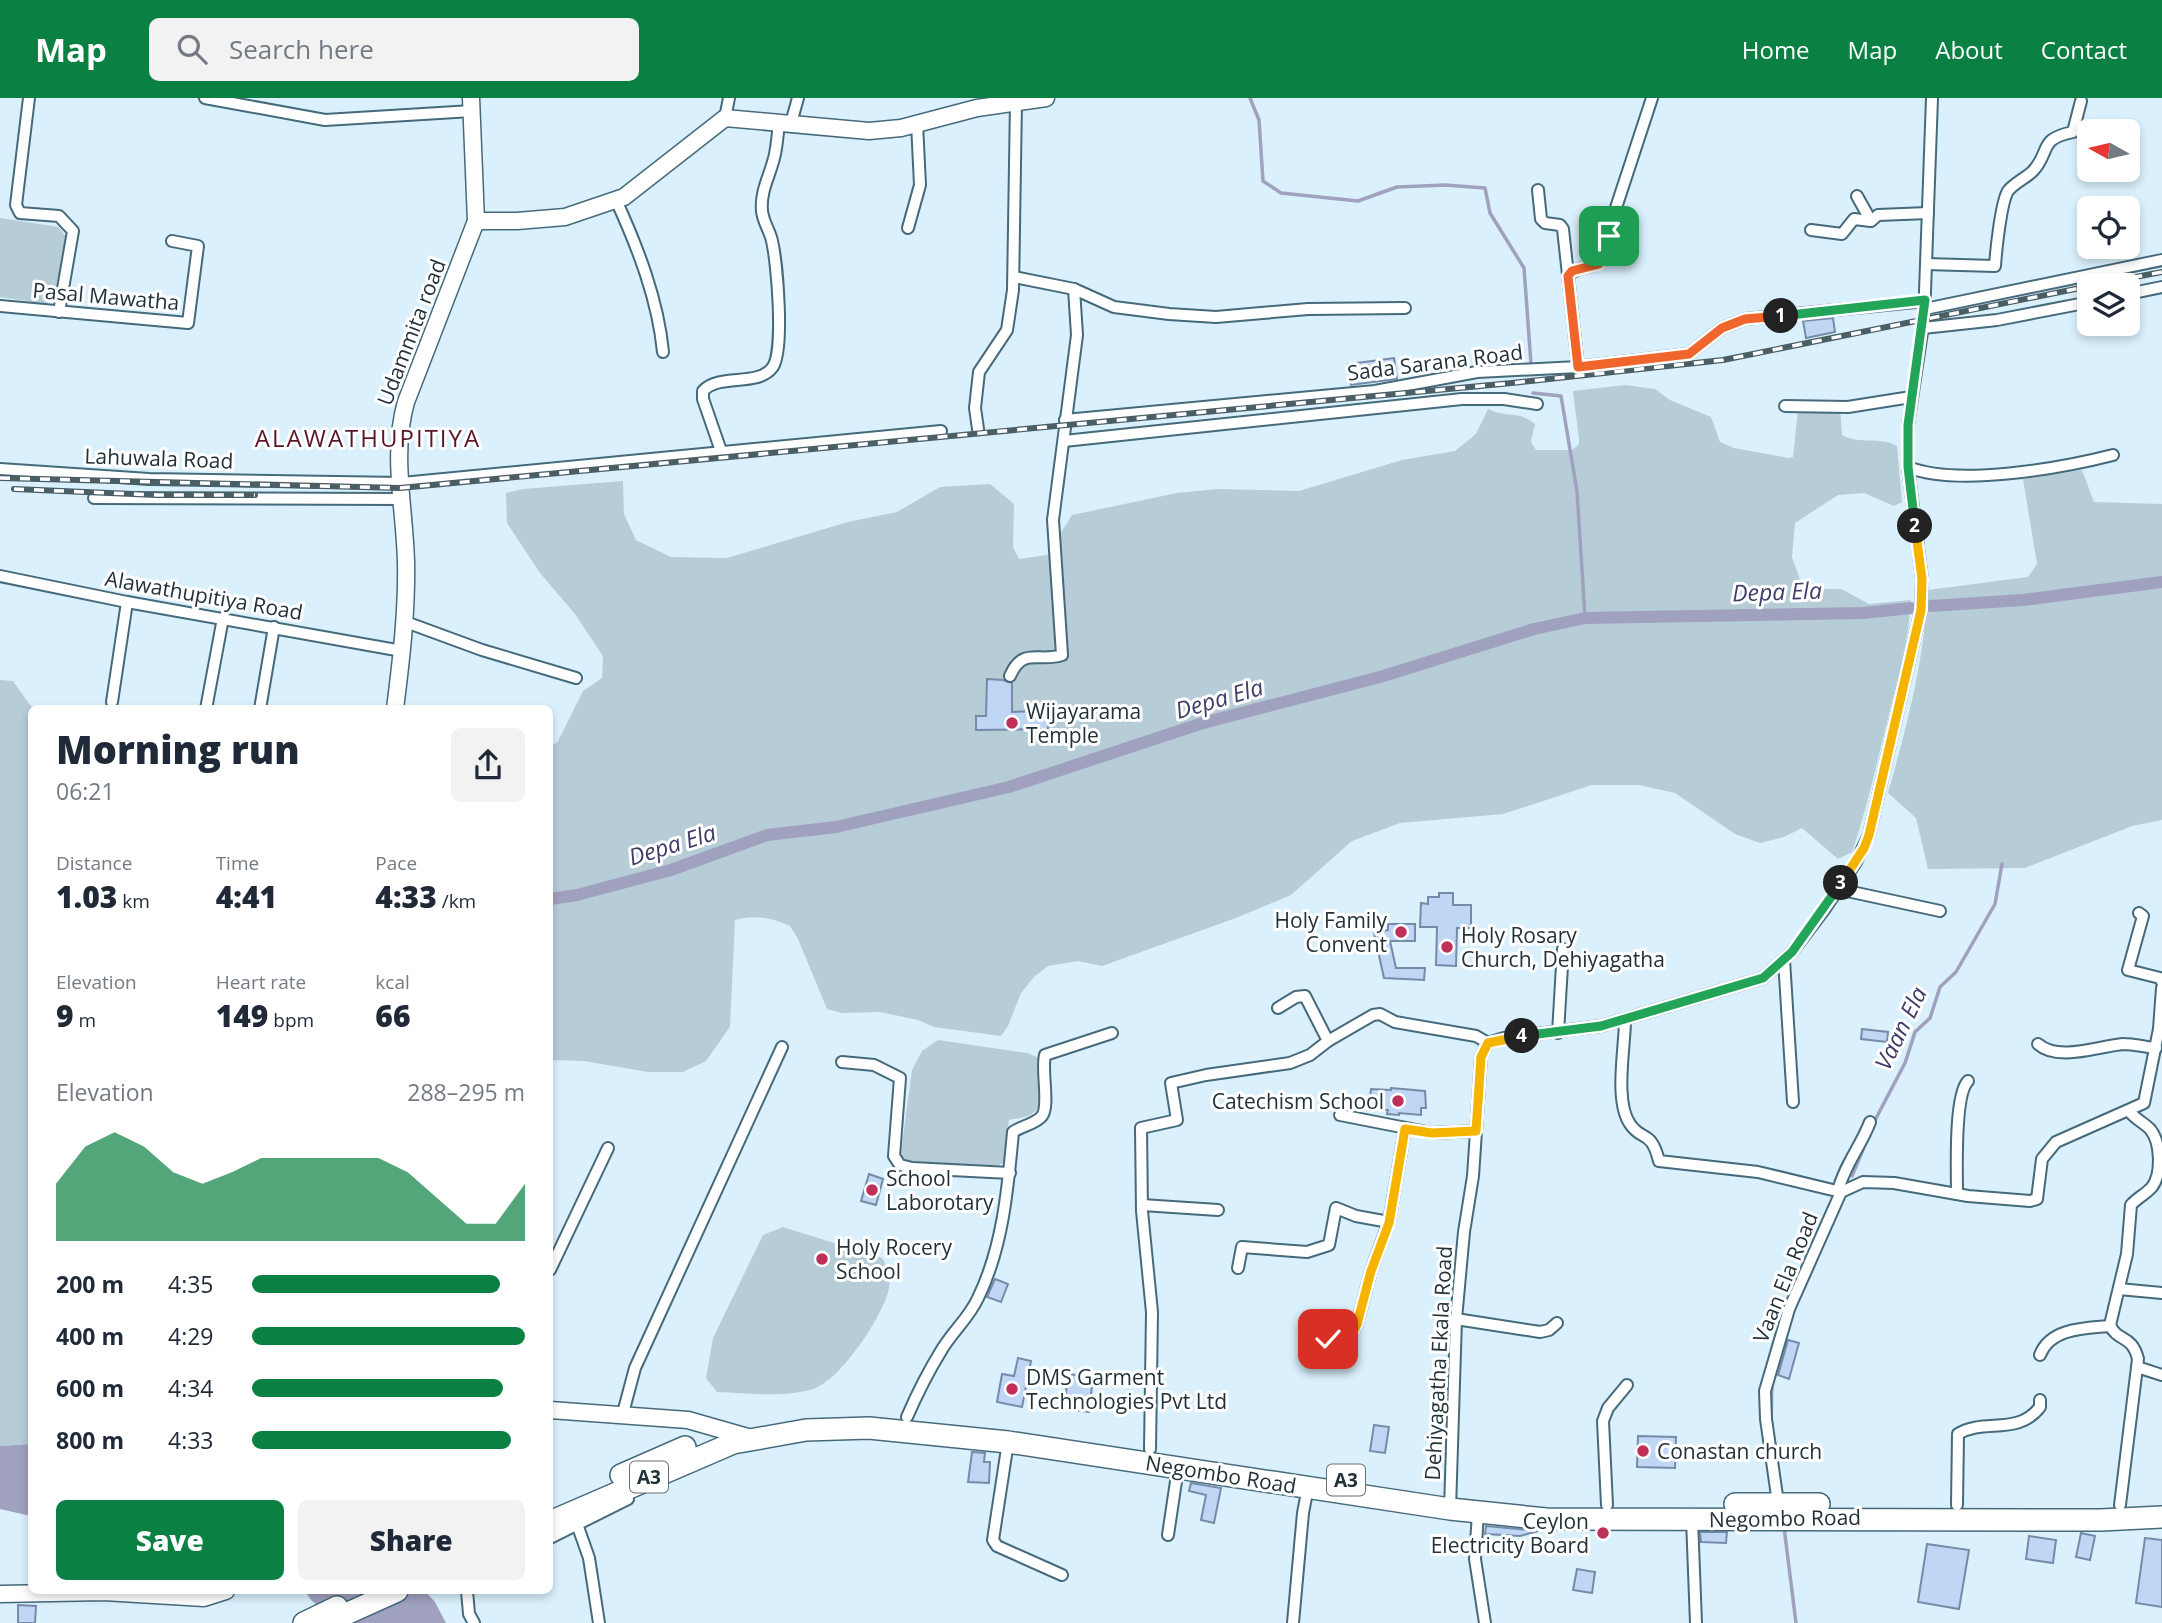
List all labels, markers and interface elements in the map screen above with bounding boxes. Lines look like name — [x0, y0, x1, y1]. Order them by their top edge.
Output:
search box — [149, 18, 639, 81]
text: Map — [35, 27, 107, 72]
icon: search — [173, 30, 211, 68]
text: Search here — [229, 31, 374, 67]
text: Home — [1742, 33, 1810, 66]
text: Map — [1848, 33, 1897, 66]
text: About — [1935, 33, 2003, 66]
text: Contact — [2041, 33, 2127, 66]
north arrow — [2077, 119, 2140, 182]
map controls — [2077, 119, 2140, 336]
button: locate — [2077, 196, 2140, 259]
pin — [1579, 206, 1639, 266]
icon: arrive — [1590, 217, 1628, 255]
street label: Udammita road — [370, 255, 452, 409]
button: layers — [2077, 273, 2140, 336]
street label: Pasal Mawatha — [31, 276, 181, 316]
pin: 1 — [1764, 298, 1798, 333]
text: 1 — [1775, 302, 1786, 328]
street label: Sada Sarana Road — [1346, 337, 1524, 387]
district label: ALAWATHUPITIYA — [255, 421, 481, 454]
street label: Lahuwala Road — [84, 441, 234, 475]
pin: 2 — [1898, 508, 1932, 544]
text: 2 — [1909, 512, 1920, 538]
street label: Alawathupitiya Road — [103, 564, 305, 626]
water label: Depa Ela — [1732, 573, 1822, 609]
water label: Depa Ela — [1171, 670, 1267, 726]
place label: Wijayarama Temple — [1026, 697, 1141, 749]
marker: Wijayarama Temple — [1004, 715, 1020, 731]
text: Morning run — [56, 723, 300, 775]
button: share — [451, 728, 525, 802]
text: 06:21 — [56, 775, 115, 807]
water label: Depa Ela — [624, 816, 720, 872]
text: Distance — [56, 850, 132, 876]
text: Time — [216, 850, 259, 876]
text: Pace — [375, 850, 417, 876]
pin: 3 — [1824, 866, 1858, 900]
text: 3 — [1835, 869, 1846, 895]
text: 1.03 — [56, 876, 117, 917]
text: 4:41 — [216, 876, 277, 917]
text: 4:33 — [375, 876, 437, 917]
text: km — [117, 888, 150, 914]
text: /km — [437, 888, 476, 914]
place label: Holy Family Convent — [1275, 906, 1387, 958]
place label: Holy Rosary Church, Dehiyagatha — [1461, 921, 1665, 973]
marker: Holy Family Convent — [1393, 924, 1409, 940]
marker: Holy Rosary Church, Dehiyagatha — [1439, 939, 1455, 955]
text: Elevation — [56, 969, 137, 995]
text: Heart rate — [216, 969, 306, 995]
text: kcal — [375, 969, 410, 995]
water label: Vaan Ela — [1866, 981, 1934, 1075]
text: 9 — [56, 995, 74, 1036]
text: 149 — [216, 995, 268, 1036]
text: 66 — [375, 995, 410, 1036]
text: m — [74, 1007, 96, 1033]
text: bpm — [268, 1007, 314, 1033]
pin: 4 — [1504, 1018, 1540, 1054]
text: 4 — [1516, 1022, 1527, 1048]
text: Elevation — [56, 1076, 154, 1108]
text: 288–295 m — [407, 1076, 525, 1108]
place label: Catechism School — [1212, 1087, 1384, 1115]
marker: Catechism School — [1390, 1093, 1406, 1109]
place label: School Laborotary — [886, 1164, 994, 1216]
marker: School Laborotary — [864, 1182, 880, 1198]
street label: Vaan Ela Road — [1746, 1208, 1824, 1346]
place label: Holy Rocery School — [836, 1233, 952, 1285]
street label: Dehiyagatha Ekala Road — [1418, 1245, 1458, 1481]
marker: Holy Rocery School — [814, 1251, 830, 1267]
text: 200 m — [56, 1268, 124, 1300]
text: 4:35 — [168, 1268, 214, 1300]
pin — [1298, 1309, 1358, 1369]
text: 400 m — [56, 1320, 124, 1352]
text: 4:29 — [168, 1320, 214, 1352]
icon: check — [1309, 1320, 1347, 1358]
place label: DMS Garment Technologies Pvt Ltd — [1026, 1363, 1227, 1415]
text: 600 m — [56, 1372, 124, 1404]
text: 4:34 — [168, 1372, 214, 1404]
marker: DMS Garment Technologies Pvt Ltd — [1004, 1381, 1020, 1397]
text: 800 m — [56, 1424, 124, 1456]
text: 4:33 — [168, 1424, 214, 1456]
place label: Conastan church — [1657, 1437, 1822, 1465]
marker: Conastan church — [1635, 1443, 1651, 1459]
street label: Negombo Road — [1144, 1448, 1298, 1500]
road number: A3 — [630, 1462, 668, 1492]
road number: A3 — [1327, 1464, 1365, 1496]
button: Save — [56, 1500, 284, 1580]
button: Share — [298, 1500, 525, 1580]
street label: Negombo Road — [1709, 1503, 1861, 1533]
place label: Ceylon Electricity Board — [1431, 1507, 1589, 1559]
marker: Ceylon Electricity Board — [1595, 1525, 1611, 1541]

